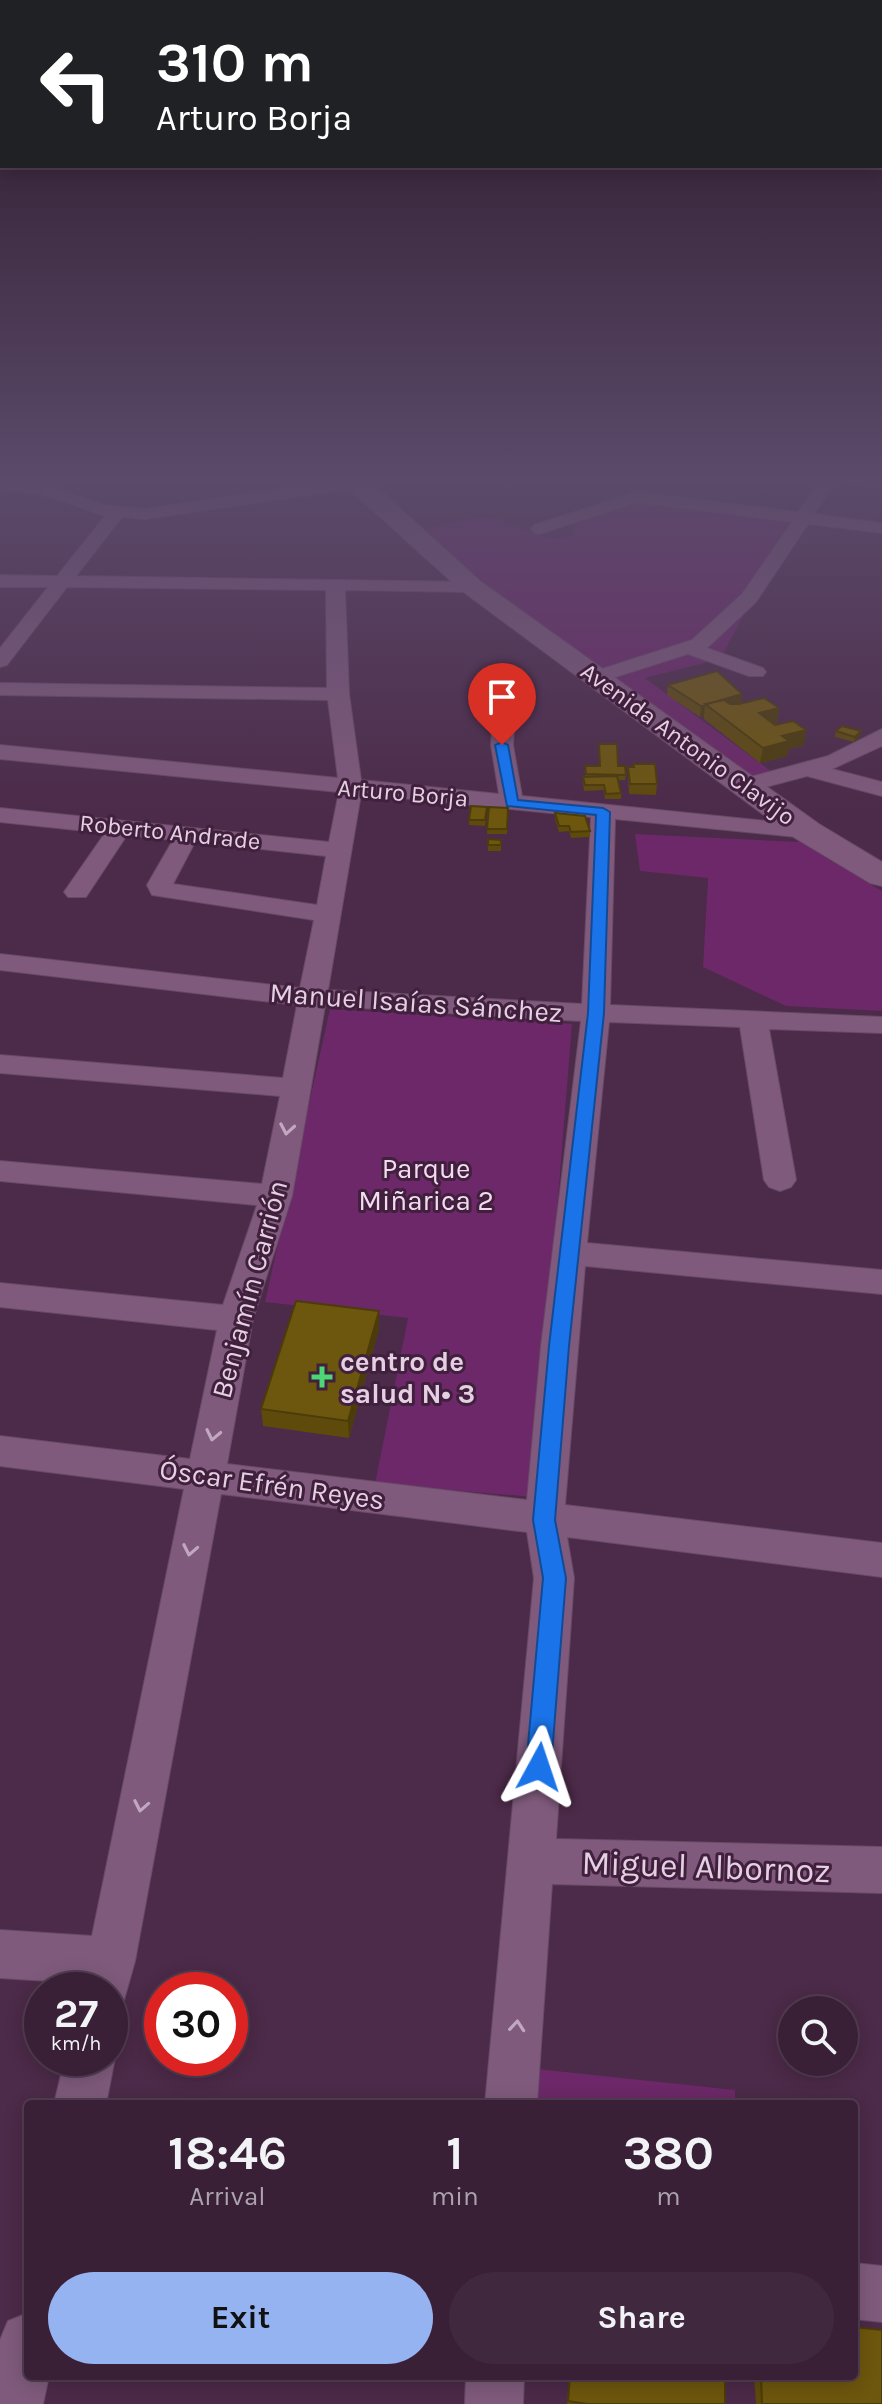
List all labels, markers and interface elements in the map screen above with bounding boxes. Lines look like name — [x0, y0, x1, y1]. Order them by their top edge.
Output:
text: 310 m — [156, 30, 314, 95]
icon: left — [24, 32, 128, 136]
text: Arturo Borja — [156, 97, 352, 139]
street label: Avenida Antonio Clavijo — [575, 657, 801, 831]
pin — [468, 663, 536, 745]
icon: arrive — [480, 675, 524, 719]
street label: Arturo Borja — [337, 773, 469, 813]
street label: Roberto Andrade — [78, 809, 262, 855]
street label: Manuel Isaías Sánchez — [269, 976, 563, 1029]
one-way arrow — [280, 1122, 297, 1136]
park label: Parque Miñarica 2 — [358, 1152, 494, 1217]
street label: Benjamín Carrión — [205, 1177, 294, 1402]
place label: centro de salud N• 3 — [340, 1345, 475, 1410]
marker: centro de salud N• 3 — [311, 1366, 333, 1388]
one-way arrow — [205, 1428, 222, 1442]
street label: Óscar Efrén Reyes — [158, 1452, 386, 1517]
one-way arrow — [182, 1543, 199, 1557]
position arrow — [497, 1725, 581, 1809]
one-way arrow — [133, 1798, 150, 1812]
street label: Miguel Albornoz — [581, 1843, 831, 1891]
speed limit sign: 30 — [144, 1972, 248, 2076]
text: 27 — [54, 1990, 98, 2037]
map controls — [778, 1996, 858, 2076]
button: search — [778, 1996, 858, 2076]
one-way arrow — [508, 2019, 525, 2032]
text: km/h — [51, 2032, 101, 2055]
text: 18:46 — [168, 2125, 287, 2181]
text: 1 — [446, 2125, 463, 2181]
text: 380 — [623, 2125, 714, 2181]
text: Arrival — [189, 2181, 266, 2212]
text: min — [431, 2181, 479, 2212]
text: m — [656, 2181, 680, 2212]
button: Exit — [48, 2272, 433, 2364]
button: Share — [449, 2272, 834, 2364]

